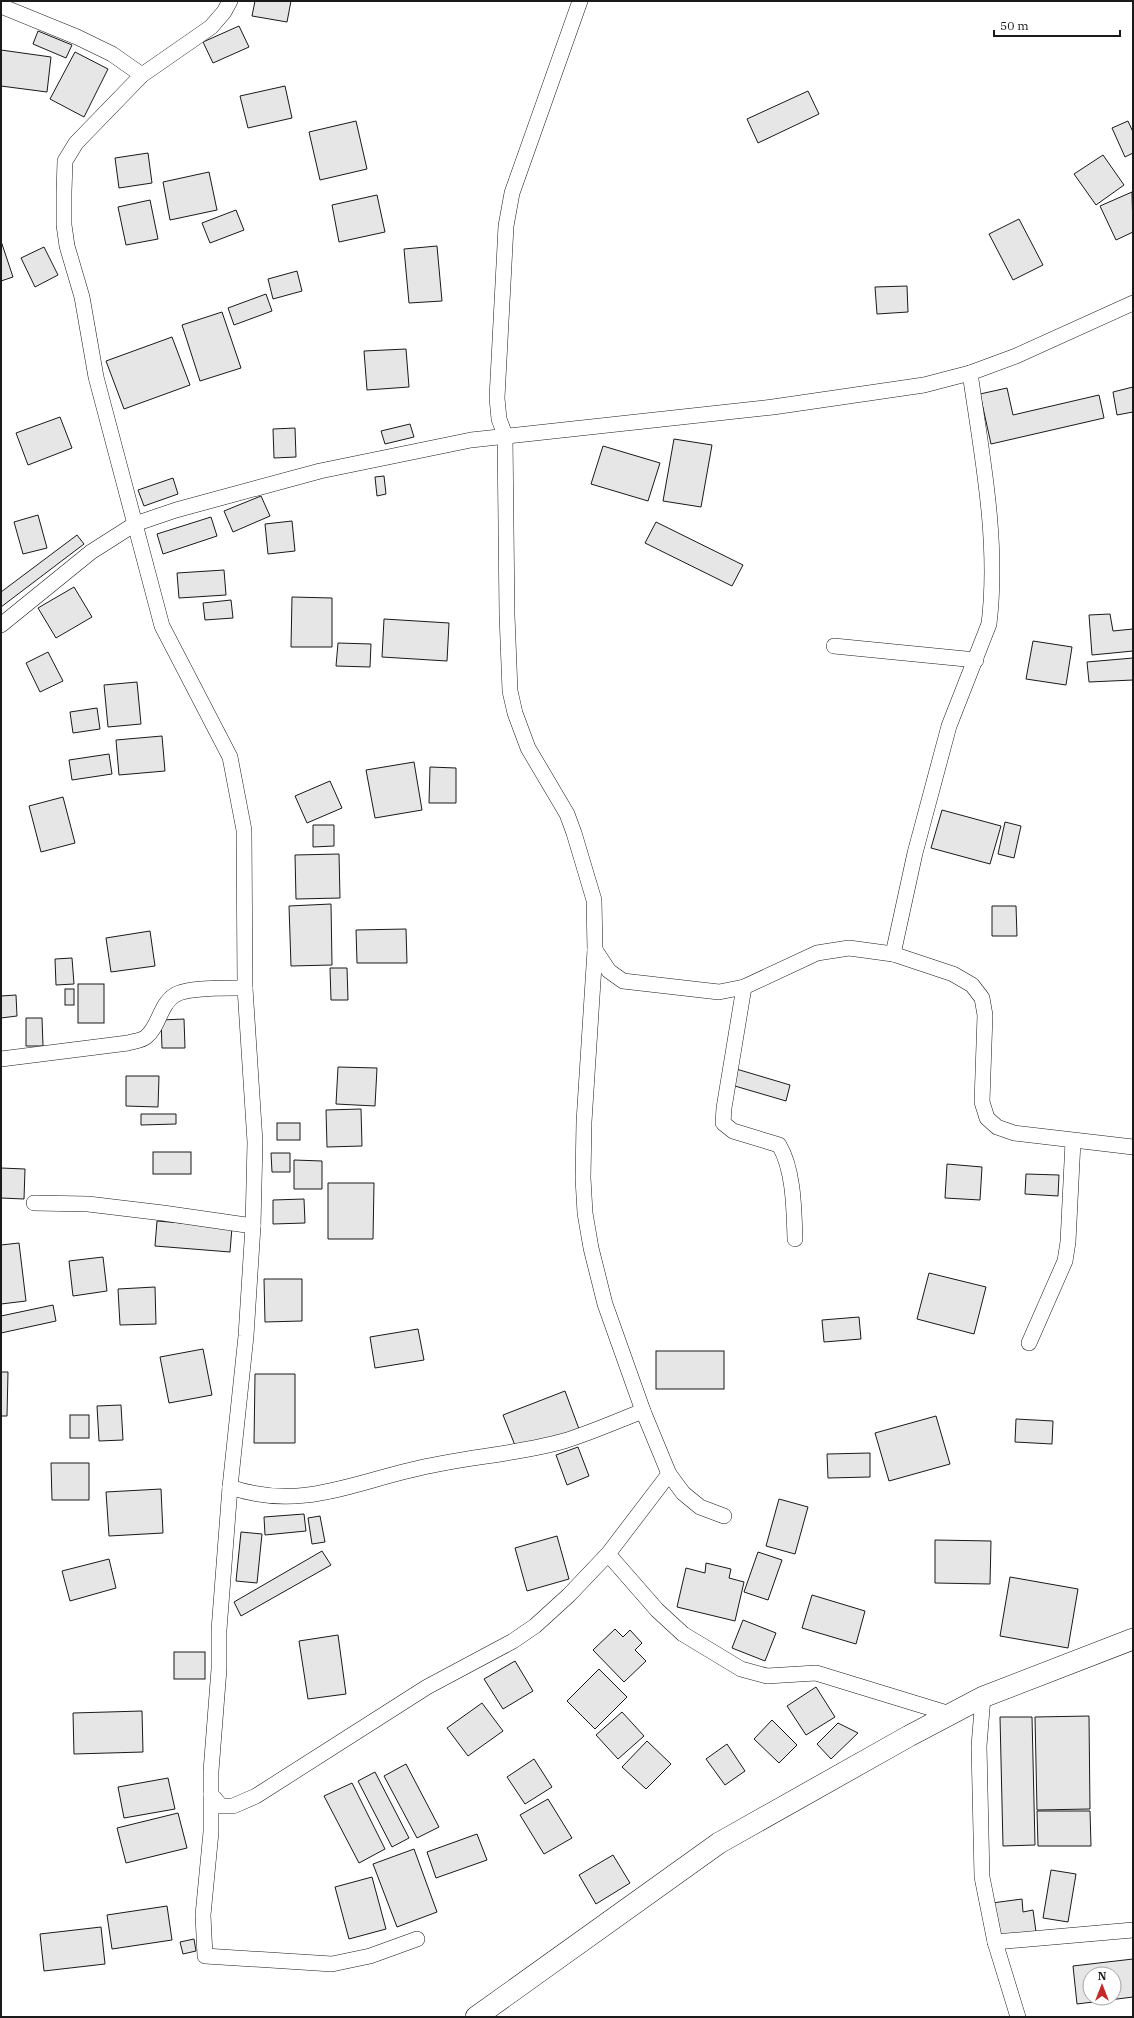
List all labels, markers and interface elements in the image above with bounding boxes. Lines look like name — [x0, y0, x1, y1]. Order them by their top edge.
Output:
scale bar — [994, 12, 1120, 38]
text: 50 m — [1000, 18, 1029, 33]
north arrow — [1082, 1966, 1122, 2006]
text: N — [1098, 1969, 1107, 1983]

